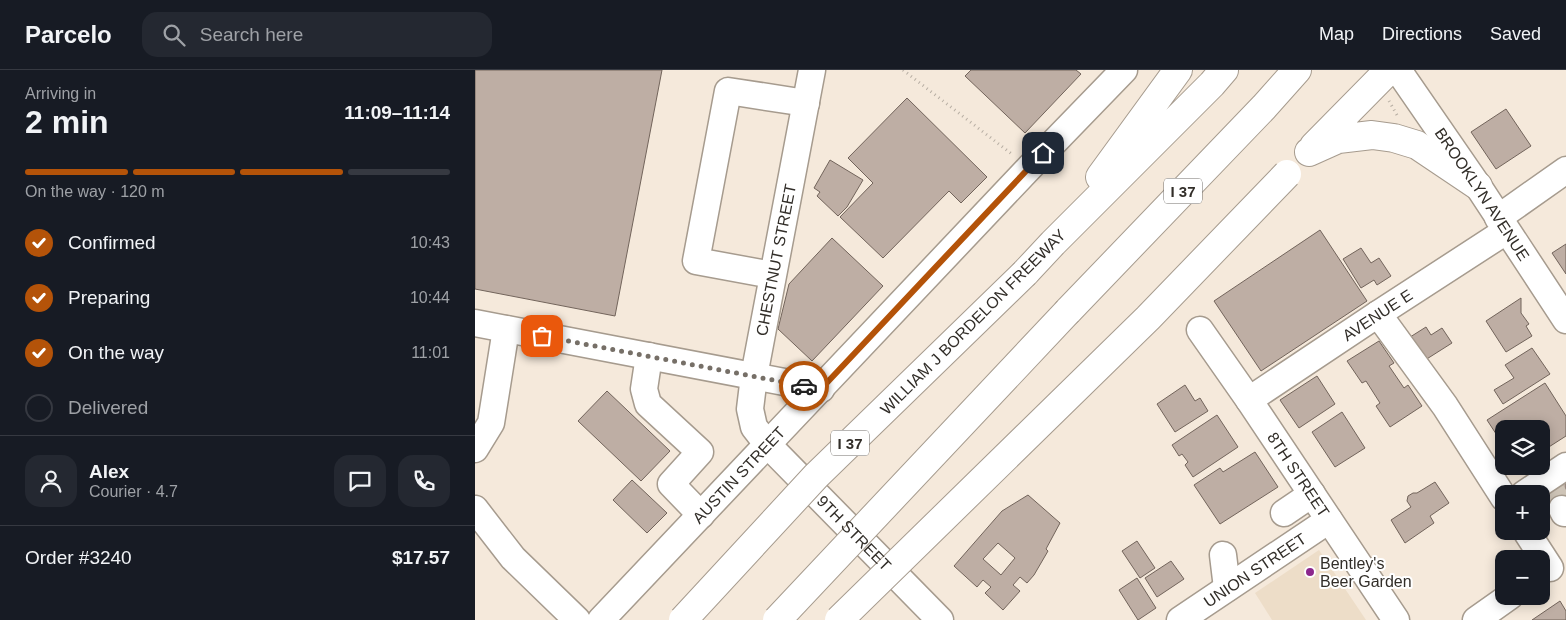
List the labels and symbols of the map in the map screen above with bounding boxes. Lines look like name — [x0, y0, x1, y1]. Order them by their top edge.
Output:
street label: BROOKLYN AVENUE — [1432, 124, 1533, 263]
pin — [1022, 132, 1064, 174]
road number: I 37 — [1164, 178, 1202, 204]
street label: CHESTNUT STREET — [753, 182, 799, 337]
street label: WILLIAM J BORDELON FREEWAY — [877, 226, 1069, 418]
street label: AVENUE E — [1339, 286, 1415, 344]
pin — [521, 315, 563, 357]
courier — [779, 361, 829, 411]
street label: AUSTIN STREET — [689, 423, 788, 526]
street label: 8TH STREET — [1265, 429, 1333, 520]
road number: I 37 — [831, 430, 869, 456]
street label: 9TH STREET — [814, 492, 895, 574]
street label: UNION STREET — [1201, 529, 1309, 610]
place label: Bentley's Beer Garden — [1320, 555, 1412, 590]
marker: Bentley's Beer Garden — [1304, 566, 1316, 578]

